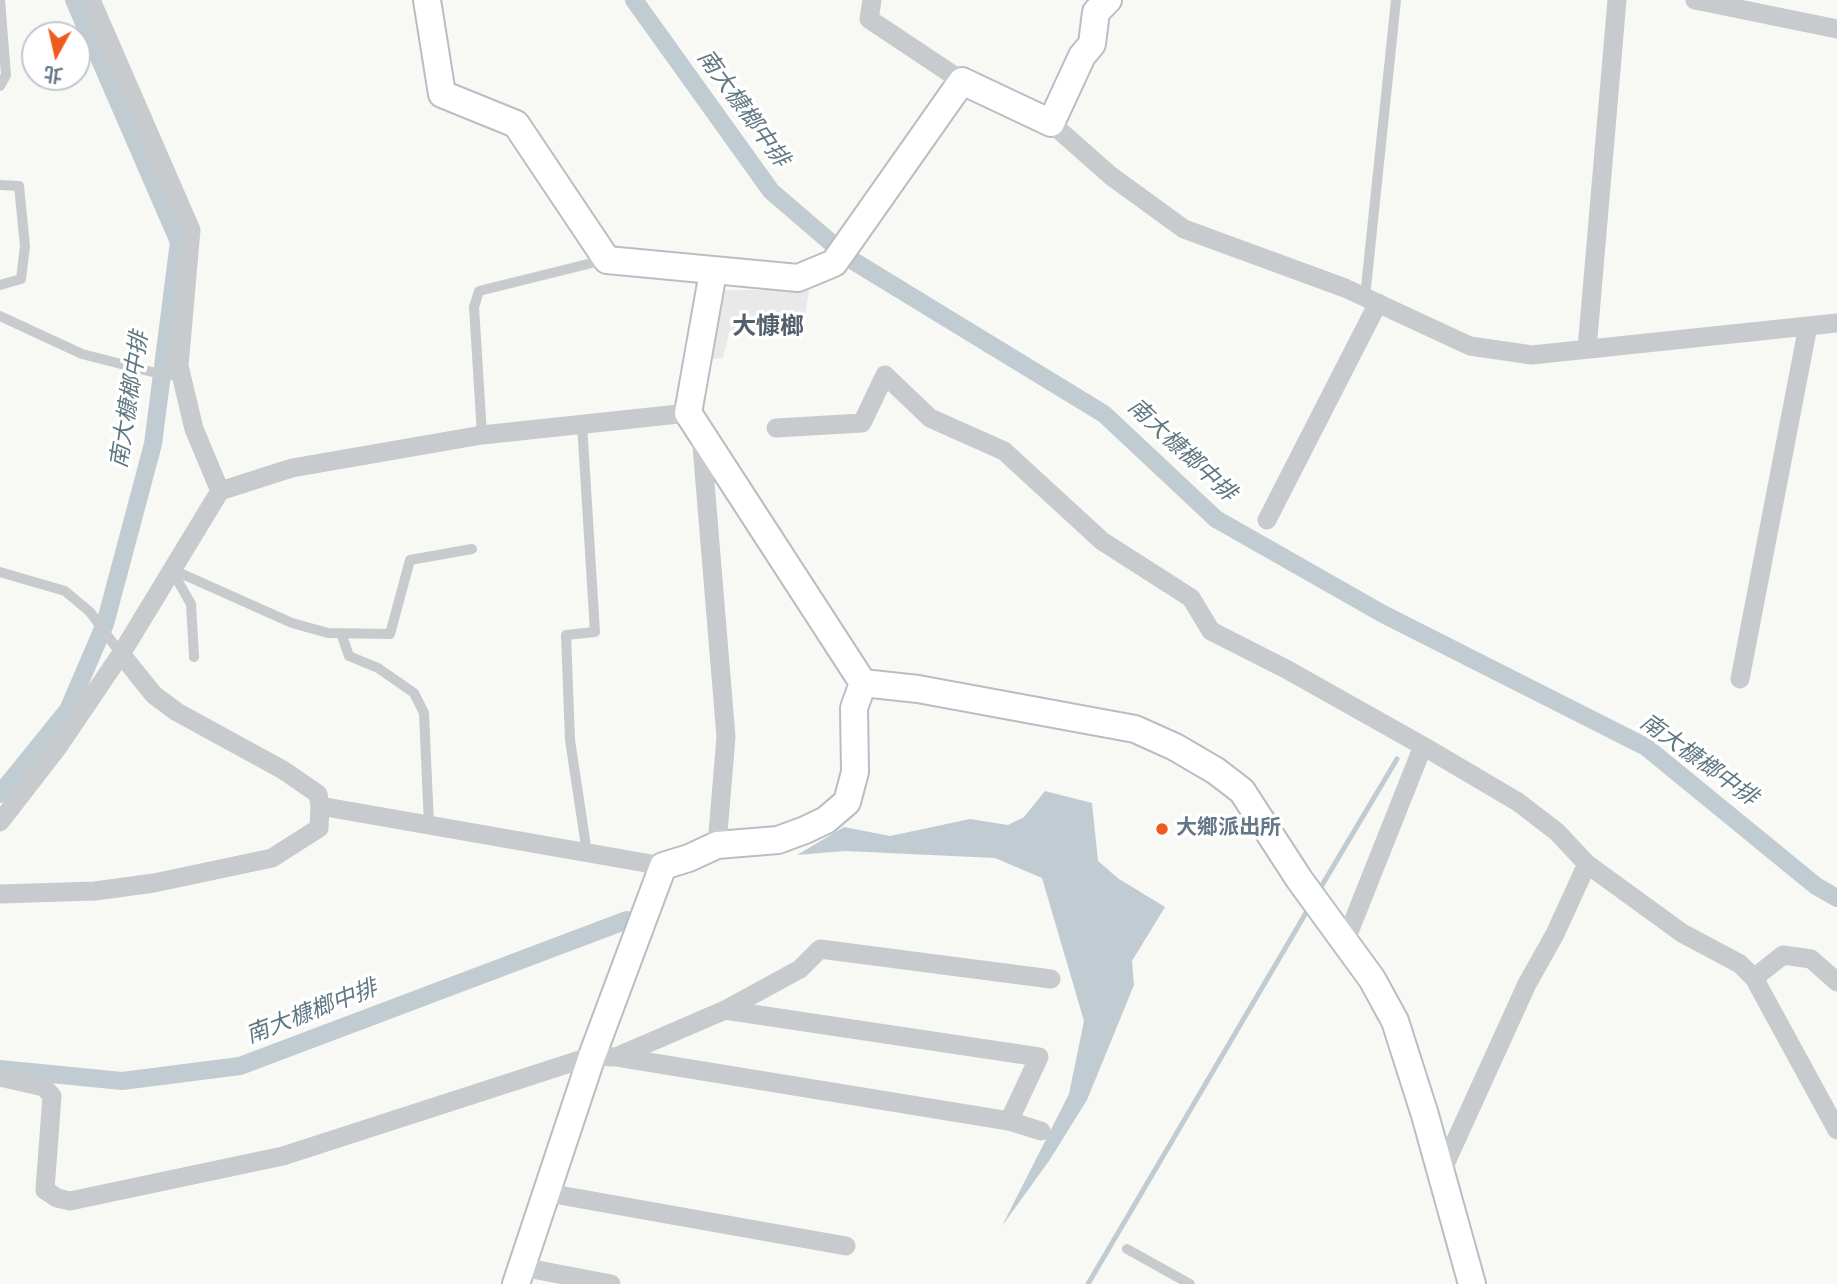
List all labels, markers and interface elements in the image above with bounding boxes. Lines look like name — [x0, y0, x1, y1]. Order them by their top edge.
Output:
north arrow — [21, 21, 91, 91]
water label: 南大槺榔中排 — [690, 45, 794, 173]
text: 北 — [42, 60, 65, 91]
district label: 大慷榔 — [732, 314, 804, 342]
water label: 南大槺榔中排 — [107, 330, 155, 470]
water label: 南大槺榔中排 — [1121, 394, 1241, 508]
water label: 南大槺榔中排 — [1634, 709, 1762, 813]
place label: 大鄉派出所 — [1176, 816, 1281, 842]
marker: 大鄉派出所 — [1154, 821, 1170, 837]
water label: 南大槺榔中排 — [243, 975, 381, 1051]

